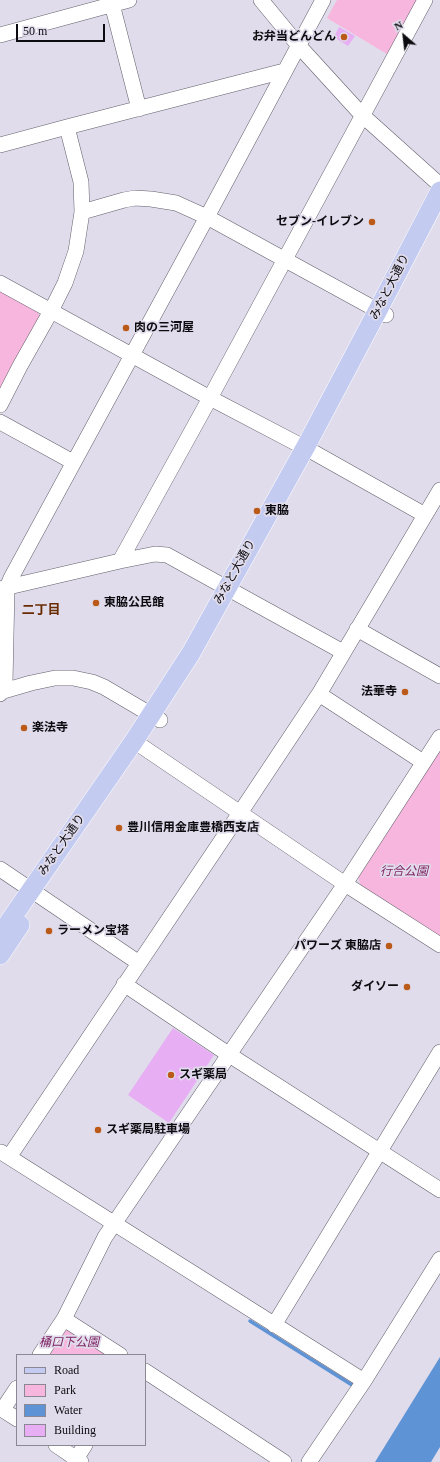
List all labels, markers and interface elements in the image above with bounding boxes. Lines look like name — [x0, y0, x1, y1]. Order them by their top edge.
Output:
scale bar — [18, 16, 107, 42]
north arrow — [384, 16, 424, 56]
text: N — [392, 18, 405, 33]
text: 50 m — [23, 24, 47, 38]
place label: お弁当どんどん — [252, 30, 336, 44]
marker: お弁当どんどん — [339, 32, 349, 42]
place label: セブン-イレブン — [276, 215, 364, 229]
marker: セブン-イレブン — [367, 217, 377, 227]
street label: みなと大通り — [367, 252, 413, 322]
place label: 肉の三河屋 — [134, 321, 194, 335]
marker: 肉の三河屋 — [121, 323, 131, 333]
place label: 東脇 — [265, 504, 289, 518]
marker: 東脇 — [252, 506, 262, 516]
street label: みなと大通り — [211, 537, 259, 607]
place label: 東脇公民館 — [104, 596, 164, 610]
marker: 東脇公民館 — [91, 598, 101, 608]
district label: 二丁目 — [22, 603, 60, 619]
place label: 法華寺 — [361, 685, 397, 699]
marker: 法華寺 — [400, 687, 410, 697]
place label: 楽法寺 — [32, 721, 68, 735]
marker: 楽法寺 — [19, 723, 29, 733]
street label: みなと大通り — [35, 811, 89, 879]
place label: 豊川信用金庫豊橋西支店 — [127, 821, 259, 835]
marker: 豊川信用金庫豊橋西支店 — [114, 823, 124, 833]
park label: 行合公園 — [380, 865, 428, 879]
place label: ラーメン宝塔 — [57, 924, 129, 938]
marker: ラーメン宝塔 — [44, 926, 54, 936]
place label: パワーズ 東脇店 — [294, 939, 381, 953]
marker: パワーズ 東脇店 — [384, 941, 394, 951]
place label: ダイソー — [351, 980, 399, 994]
marker: ダイソー — [402, 982, 412, 992]
place label: スギ薬局 — [179, 1068, 227, 1082]
marker: スギ薬局 — [166, 1070, 176, 1080]
place label: スギ薬局駐車場 — [106, 1123, 190, 1137]
marker: スギ薬局駐車場 — [93, 1125, 103, 1135]
park label: 桶口下公園 — [39, 1336, 99, 1350]
legend — [16, 1354, 146, 1446]
text: Road — [54, 1363, 79, 1377]
text: Park — [54, 1383, 76, 1397]
text: Water — [54, 1403, 82, 1417]
text: Building — [54, 1423, 96, 1437]

